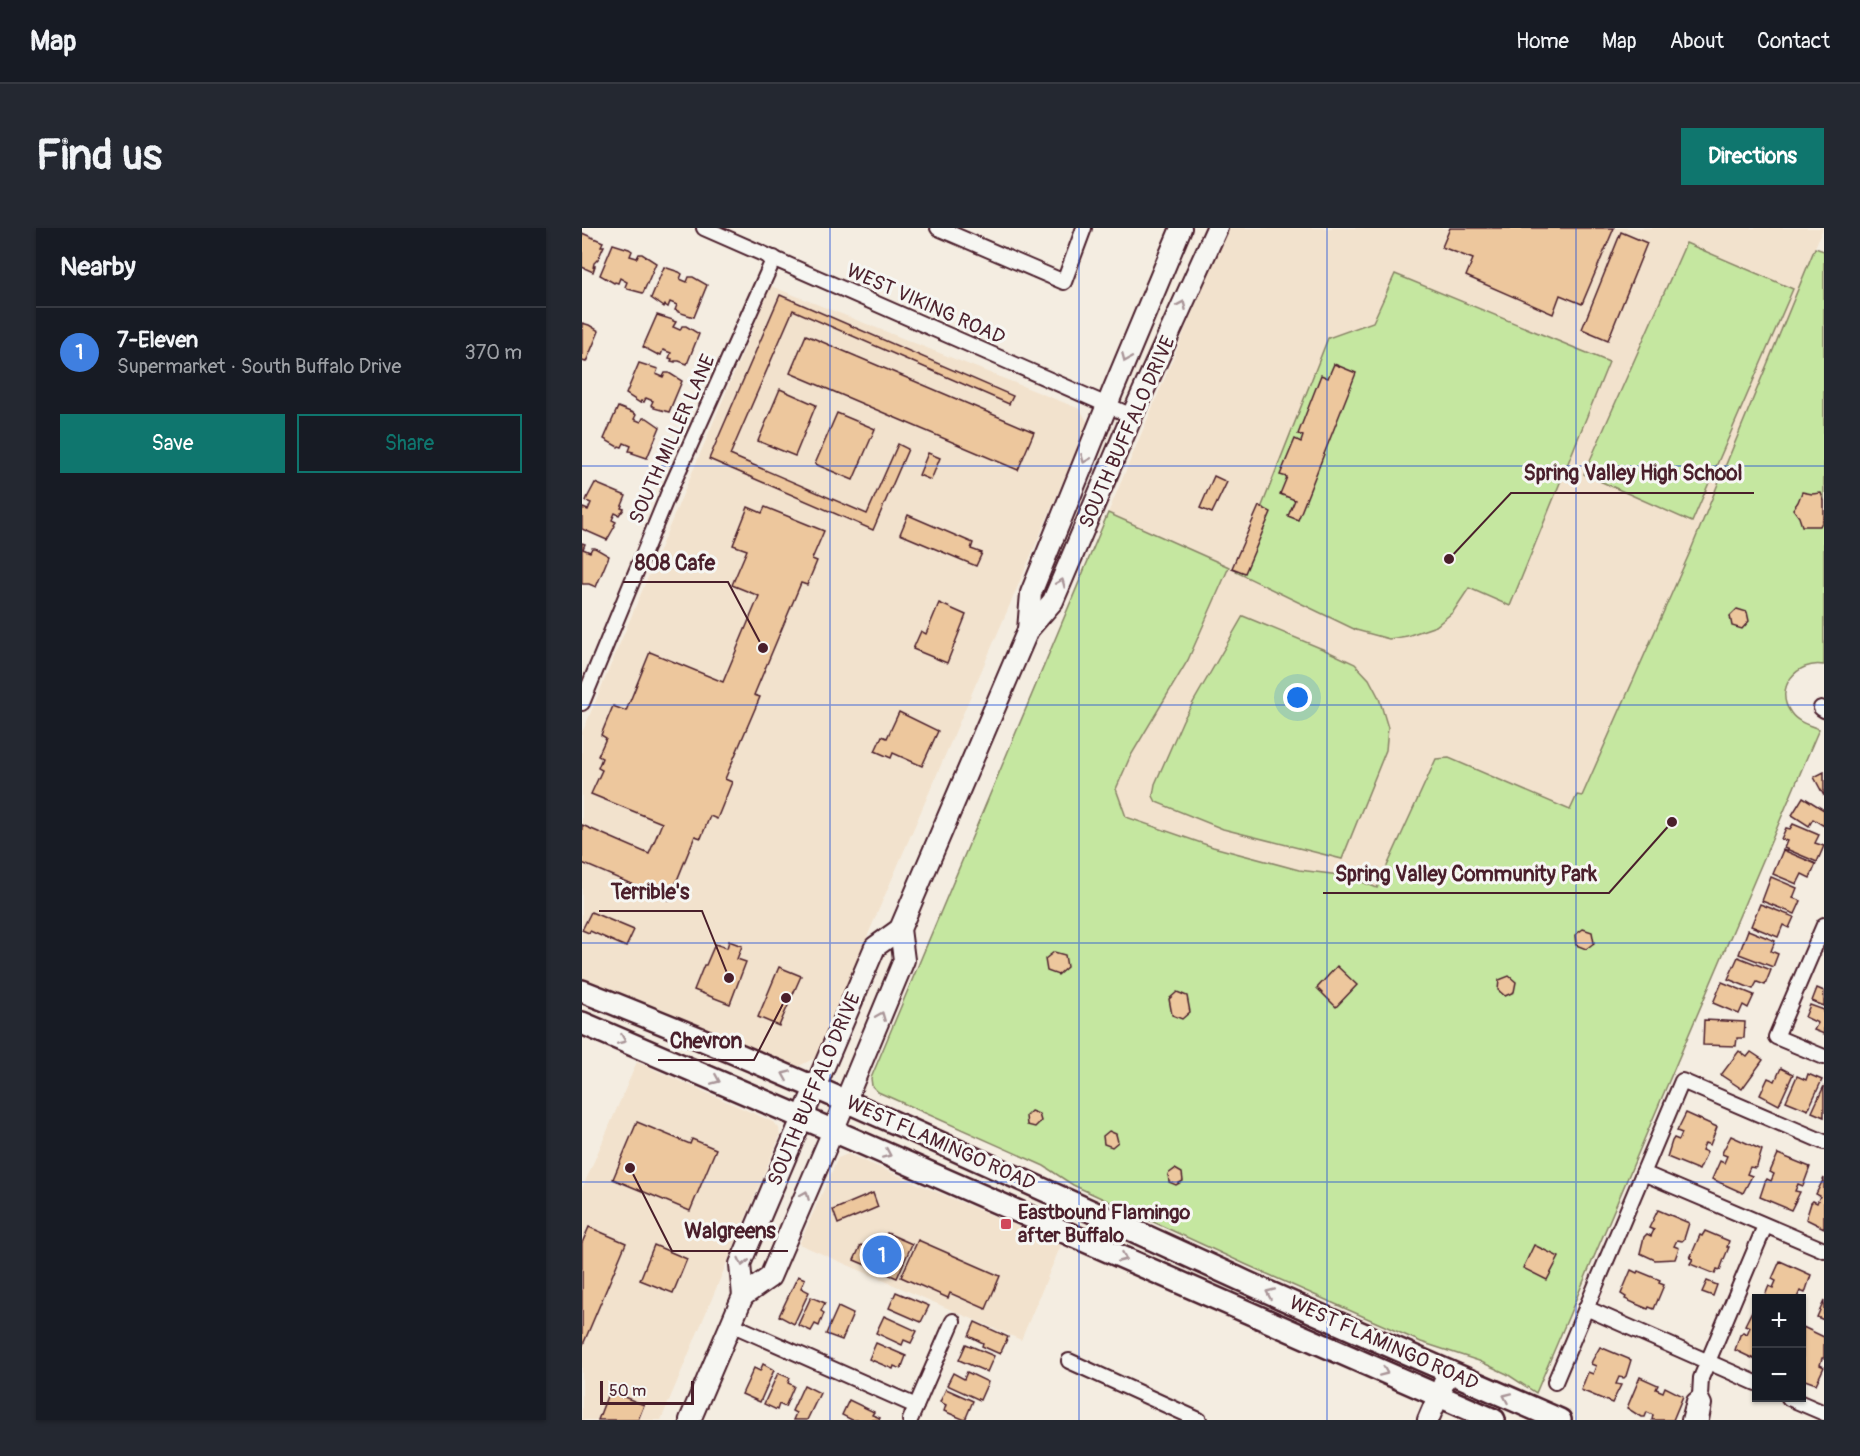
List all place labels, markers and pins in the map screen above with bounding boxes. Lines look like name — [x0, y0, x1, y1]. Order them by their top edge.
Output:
callout: Spring Valley High School — [1511, 454, 1754, 493]
callout: 808 Cafe — [623, 543, 728, 582]
callout: Spring Valley Community Park — [1323, 854, 1609, 893]
callout: Terrible's — [599, 872, 702, 911]
callout: Chevron — [658, 1021, 754, 1060]
place label: Eastbound Flamingo after Buffalo — [1018, 1200, 1190, 1248]
callout: Walgreens — [672, 1212, 788, 1251]
marker: Eastbound Flamingo after Buffalo — [999, 1217, 1013, 1231]
pin: 1 — [862, 1232, 902, 1278]

